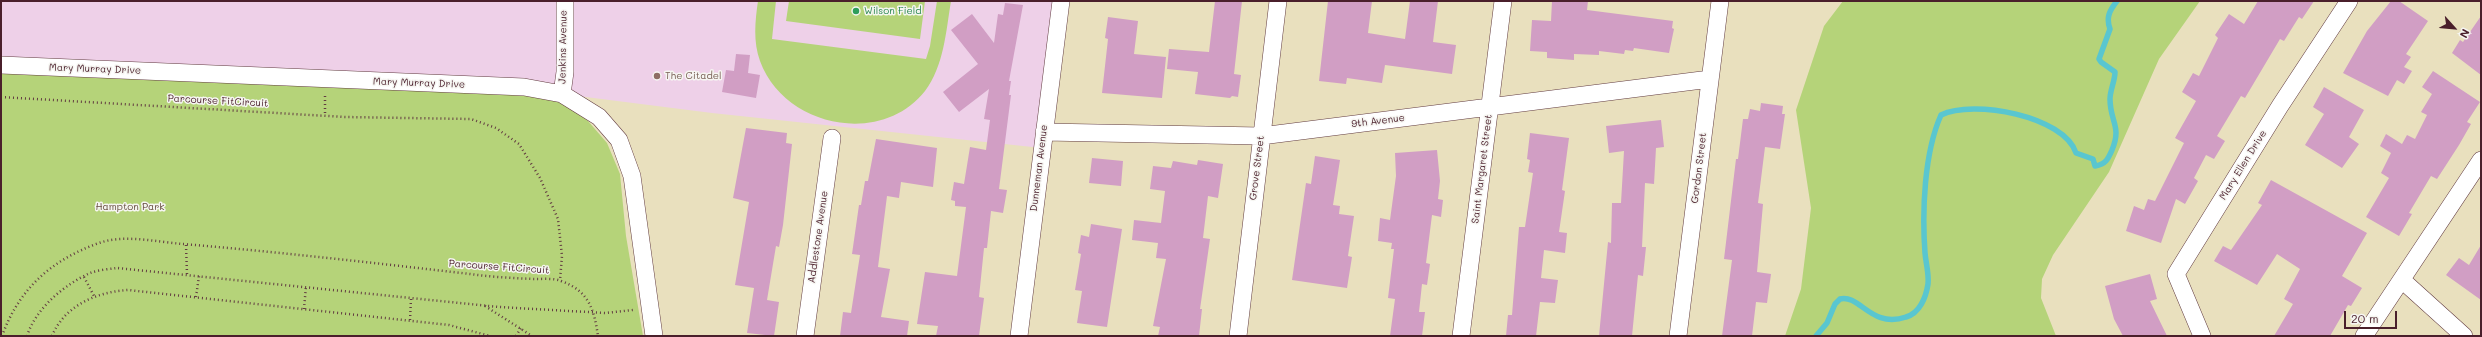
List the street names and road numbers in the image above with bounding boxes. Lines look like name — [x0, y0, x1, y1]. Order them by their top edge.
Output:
street label: Jenkins Avenue — [556, 10, 570, 84]
street label: Mary Murray Drive — [49, 61, 141, 77]
street label: Mary Murray Drive — [373, 75, 465, 91]
street label: Parcourse FitCircuit — [167, 92, 269, 110]
street label: 9th Avenue — [1351, 112, 1405, 130]
street label: Saint Margaret Street — [1469, 114, 1495, 224]
street label: Dunneman Avenue — [1028, 124, 1050, 212]
street label: Mary Ellen Drive — [2217, 128, 2269, 202]
street label: Gordon Street — [1689, 132, 1709, 204]
street label: Grove Street — [1247, 135, 1267, 201]
street label: Addlestone Avenue — [806, 190, 830, 284]
street label: Parcourse FitCircuit — [448, 257, 550, 277]

